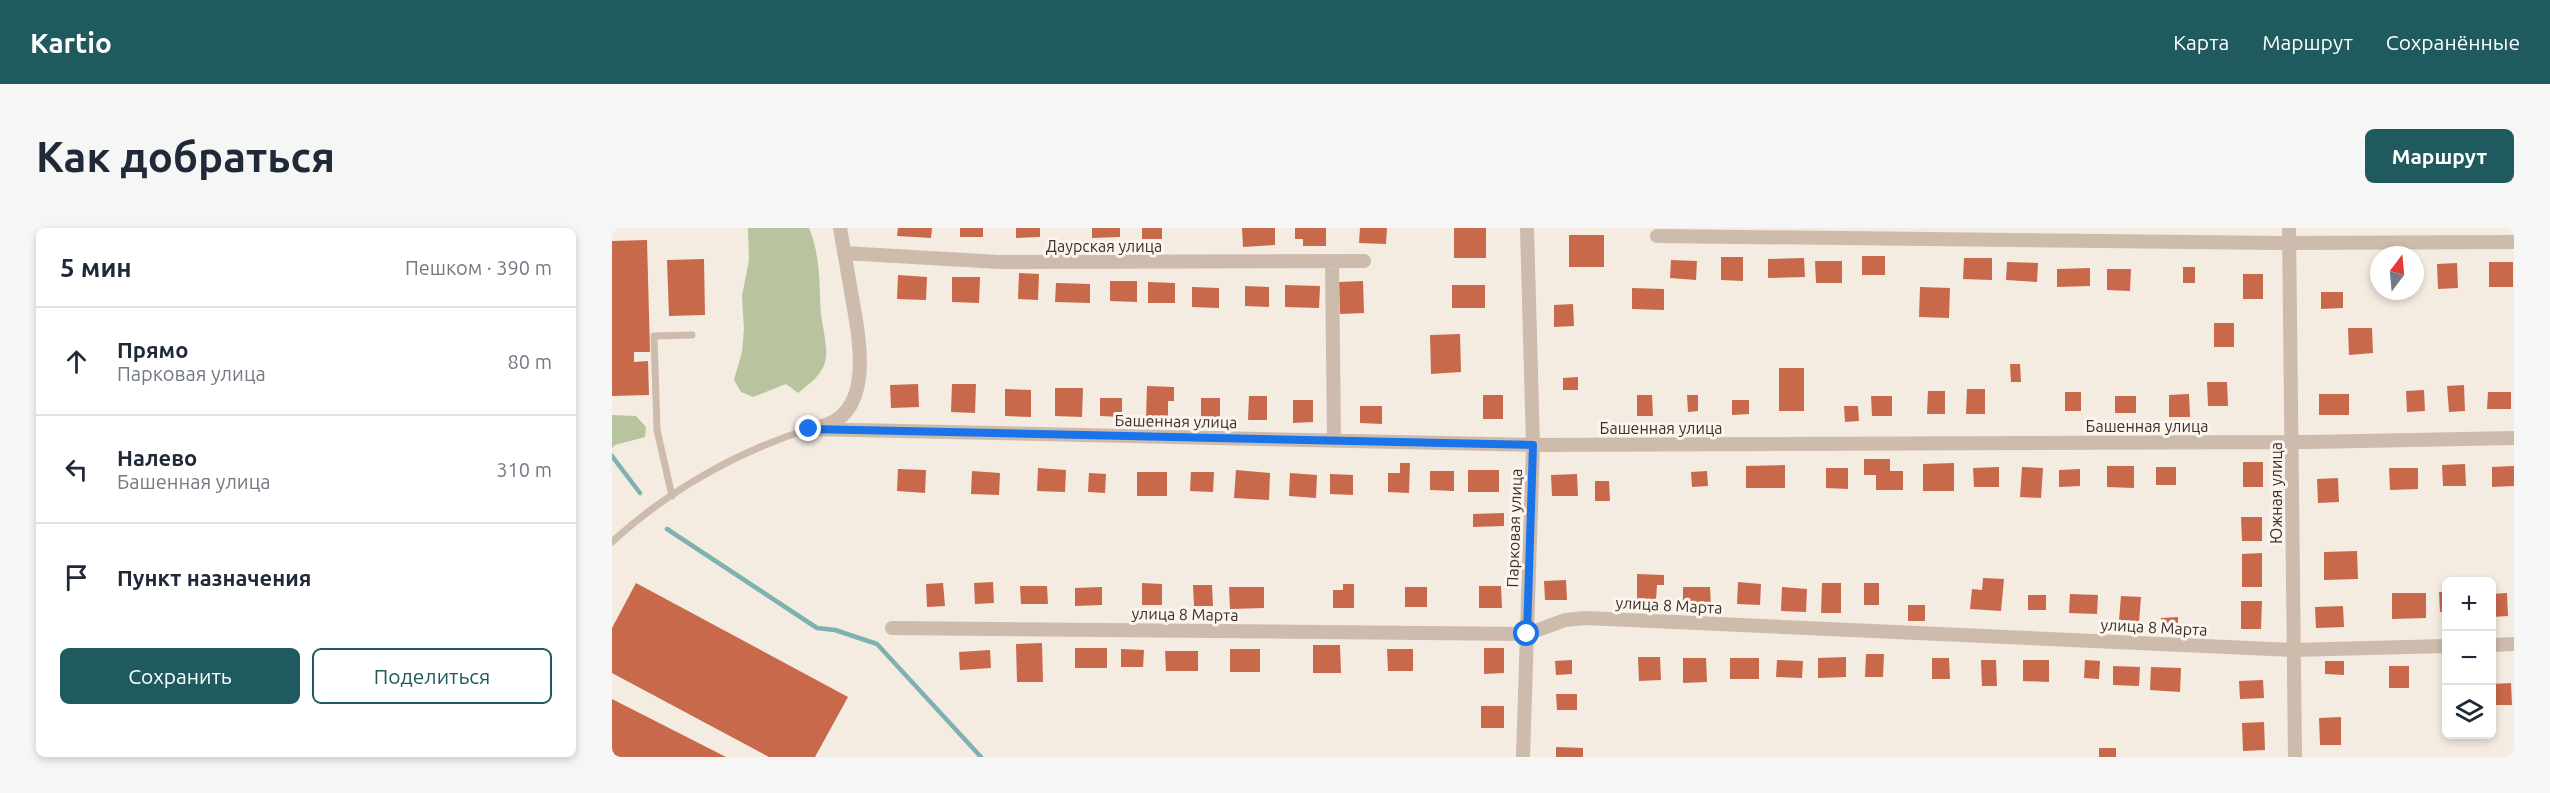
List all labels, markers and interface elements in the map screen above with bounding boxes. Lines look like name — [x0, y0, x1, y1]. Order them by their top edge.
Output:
text: Kartio — [30, 27, 112, 58]
text: Карта — [2173, 30, 2229, 54]
text: Маршрут — [2262, 30, 2353, 54]
text: Сохранённые — [2386, 30, 2520, 54]
button: Маршрут — [2365, 129, 2514, 183]
text: Как добраться — [36, 133, 335, 180]
street label: Даурская улица — [1046, 237, 1162, 255]
north arrow — [2370, 246, 2424, 300]
text: 5 мин — [60, 253, 132, 282]
text: Пешком · 390 m — [405, 256, 552, 279]
text: Прямо — [117, 337, 188, 362]
icon: ahead — [60, 345, 93, 378]
text: 80 m — [508, 350, 552, 373]
text: Парковая улица — [117, 362, 266, 385]
street label: Башенная улица — [1114, 411, 1238, 431]
route end — [795, 415, 821, 441]
street label: Башенная улица — [2086, 417, 2208, 435]
street label: Башенная улица — [1600, 419, 1722, 437]
street label: Южная улица — [2267, 442, 2285, 544]
text: Налево — [117, 445, 197, 470]
icon: left — [60, 453, 93, 486]
text: 310 m — [496, 458, 552, 481]
street label: Парковая улица — [1503, 468, 1525, 588]
text: Башенная улица — [117, 470, 271, 493]
icon: arrive — [60, 561, 93, 594]
text: Пункт назначения — [117, 565, 311, 590]
map controls — [2442, 577, 2496, 739]
button: + — [2442, 577, 2496, 631]
street label: улица 8 Марта — [1615, 593, 1723, 617]
street label: улица 8 Марта — [1131, 604, 1239, 624]
street label: улица 8 Марта — [2100, 615, 2208, 639]
route start — [1513, 620, 1539, 646]
button: − — [2442, 631, 2496, 685]
button: Сохранить — [60, 648, 300, 704]
button: Поделиться — [312, 648, 552, 704]
button: layers — [2442, 685, 2496, 739]

